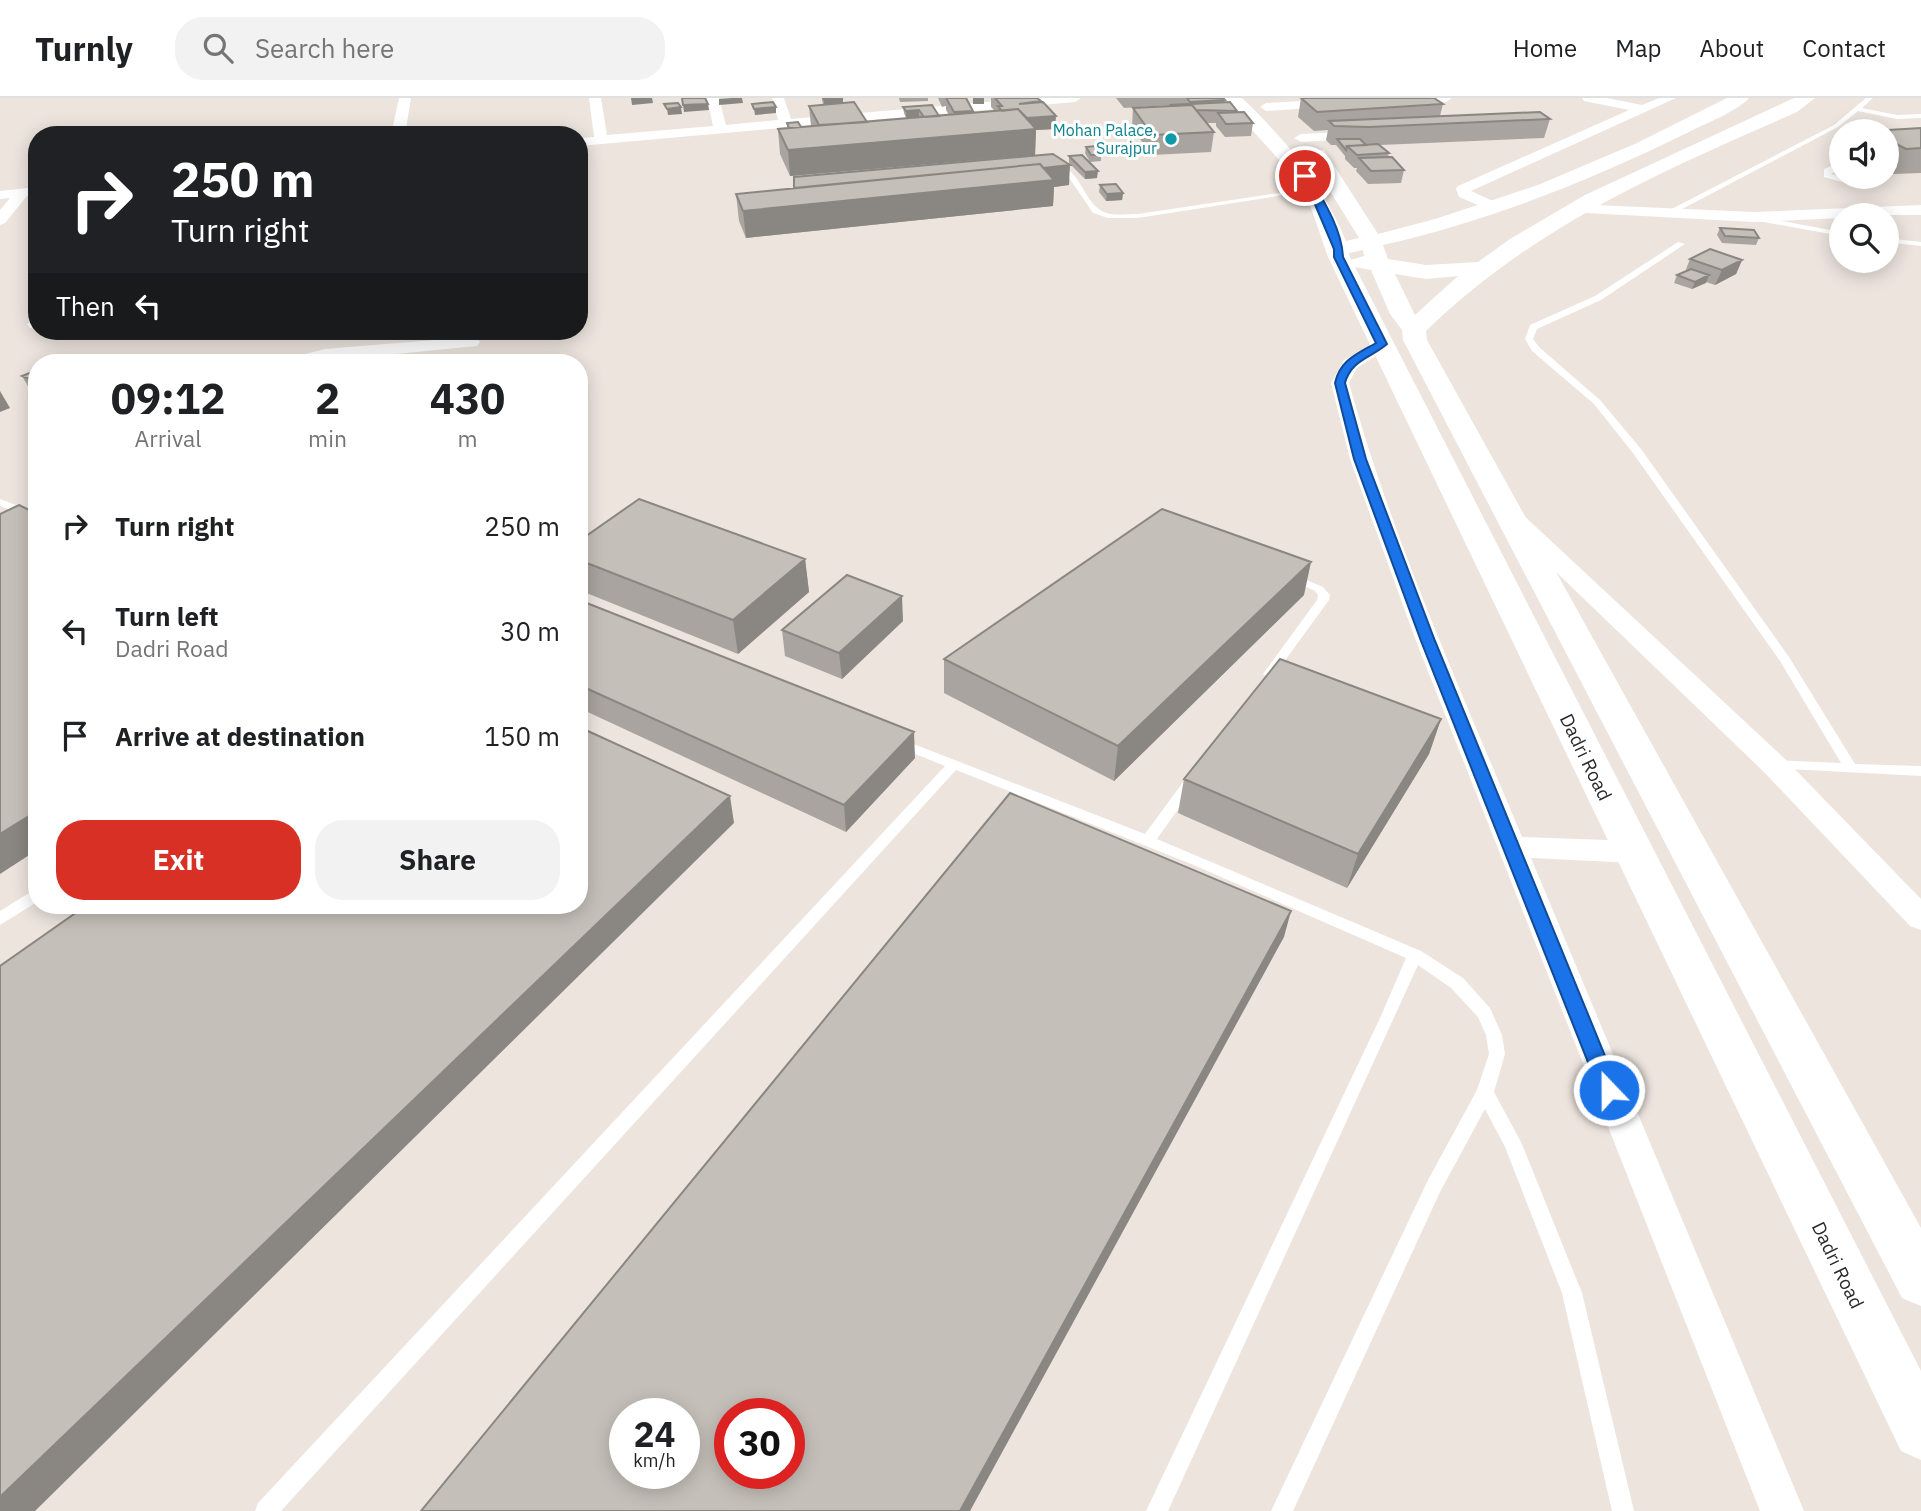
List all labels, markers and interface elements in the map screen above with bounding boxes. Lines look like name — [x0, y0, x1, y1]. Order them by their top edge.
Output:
search box — [175, 17, 665, 80]
text: Turnly — [35, 27, 133, 70]
icon: search — [199, 29, 237, 67]
text: Search here — [255, 31, 394, 65]
text: Home — [1513, 32, 1577, 64]
text: Map — [1615, 32, 1661, 64]
text: About — [1699, 32, 1764, 64]
text: Contact — [1802, 32, 1886, 64]
map controls — [1829, 119, 1899, 273]
button: sound — [1829, 119, 1899, 189]
place label: Mohan Palace, Surajpur — [1053, 120, 1157, 158]
marker: Mohan Palace, Surajpur — [1163, 131, 1179, 147]
pin — [1275, 146, 1335, 206]
text: 250 m — [171, 147, 315, 210]
icon: right — [56, 154, 147, 245]
icon: arrive — [1286, 157, 1324, 195]
button: search — [1829, 203, 1899, 273]
text: Turn right — [171, 209, 309, 251]
icon: left — [129, 287, 167, 325]
text: Then — [56, 289, 115, 323]
text: 09:12 — [111, 371, 225, 426]
text: 2 — [315, 371, 340, 426]
text: 430 — [430, 371, 505, 426]
text: Arrival — [135, 423, 202, 453]
text: min — [308, 423, 347, 453]
text: m — [457, 423, 478, 453]
icon: right — [56, 507, 94, 545]
text: Turn right — [115, 509, 234, 543]
text: 250 m — [484, 509, 560, 543]
text: Turn left — [115, 599, 218, 633]
icon: left — [56, 612, 94, 650]
text: 30 m — [500, 614, 560, 648]
text: Dadri Road — [115, 633, 229, 663]
street label: Dadri Road — [1555, 710, 1617, 804]
icon: arrive — [56, 717, 94, 755]
text: Arrive at destination — [115, 719, 365, 753]
text: 150 m — [484, 719, 560, 753]
button: Exit — [56, 820, 301, 900]
button: Share — [315, 820, 560, 900]
position arrow — [1572, 1053, 1646, 1127]
street label: Dadri Road — [1807, 1218, 1869, 1312]
speed limit sign: 30 — [714, 1398, 805, 1489]
text: 24 — [633, 1411, 676, 1457]
text: km/h — [633, 1449, 676, 1472]

